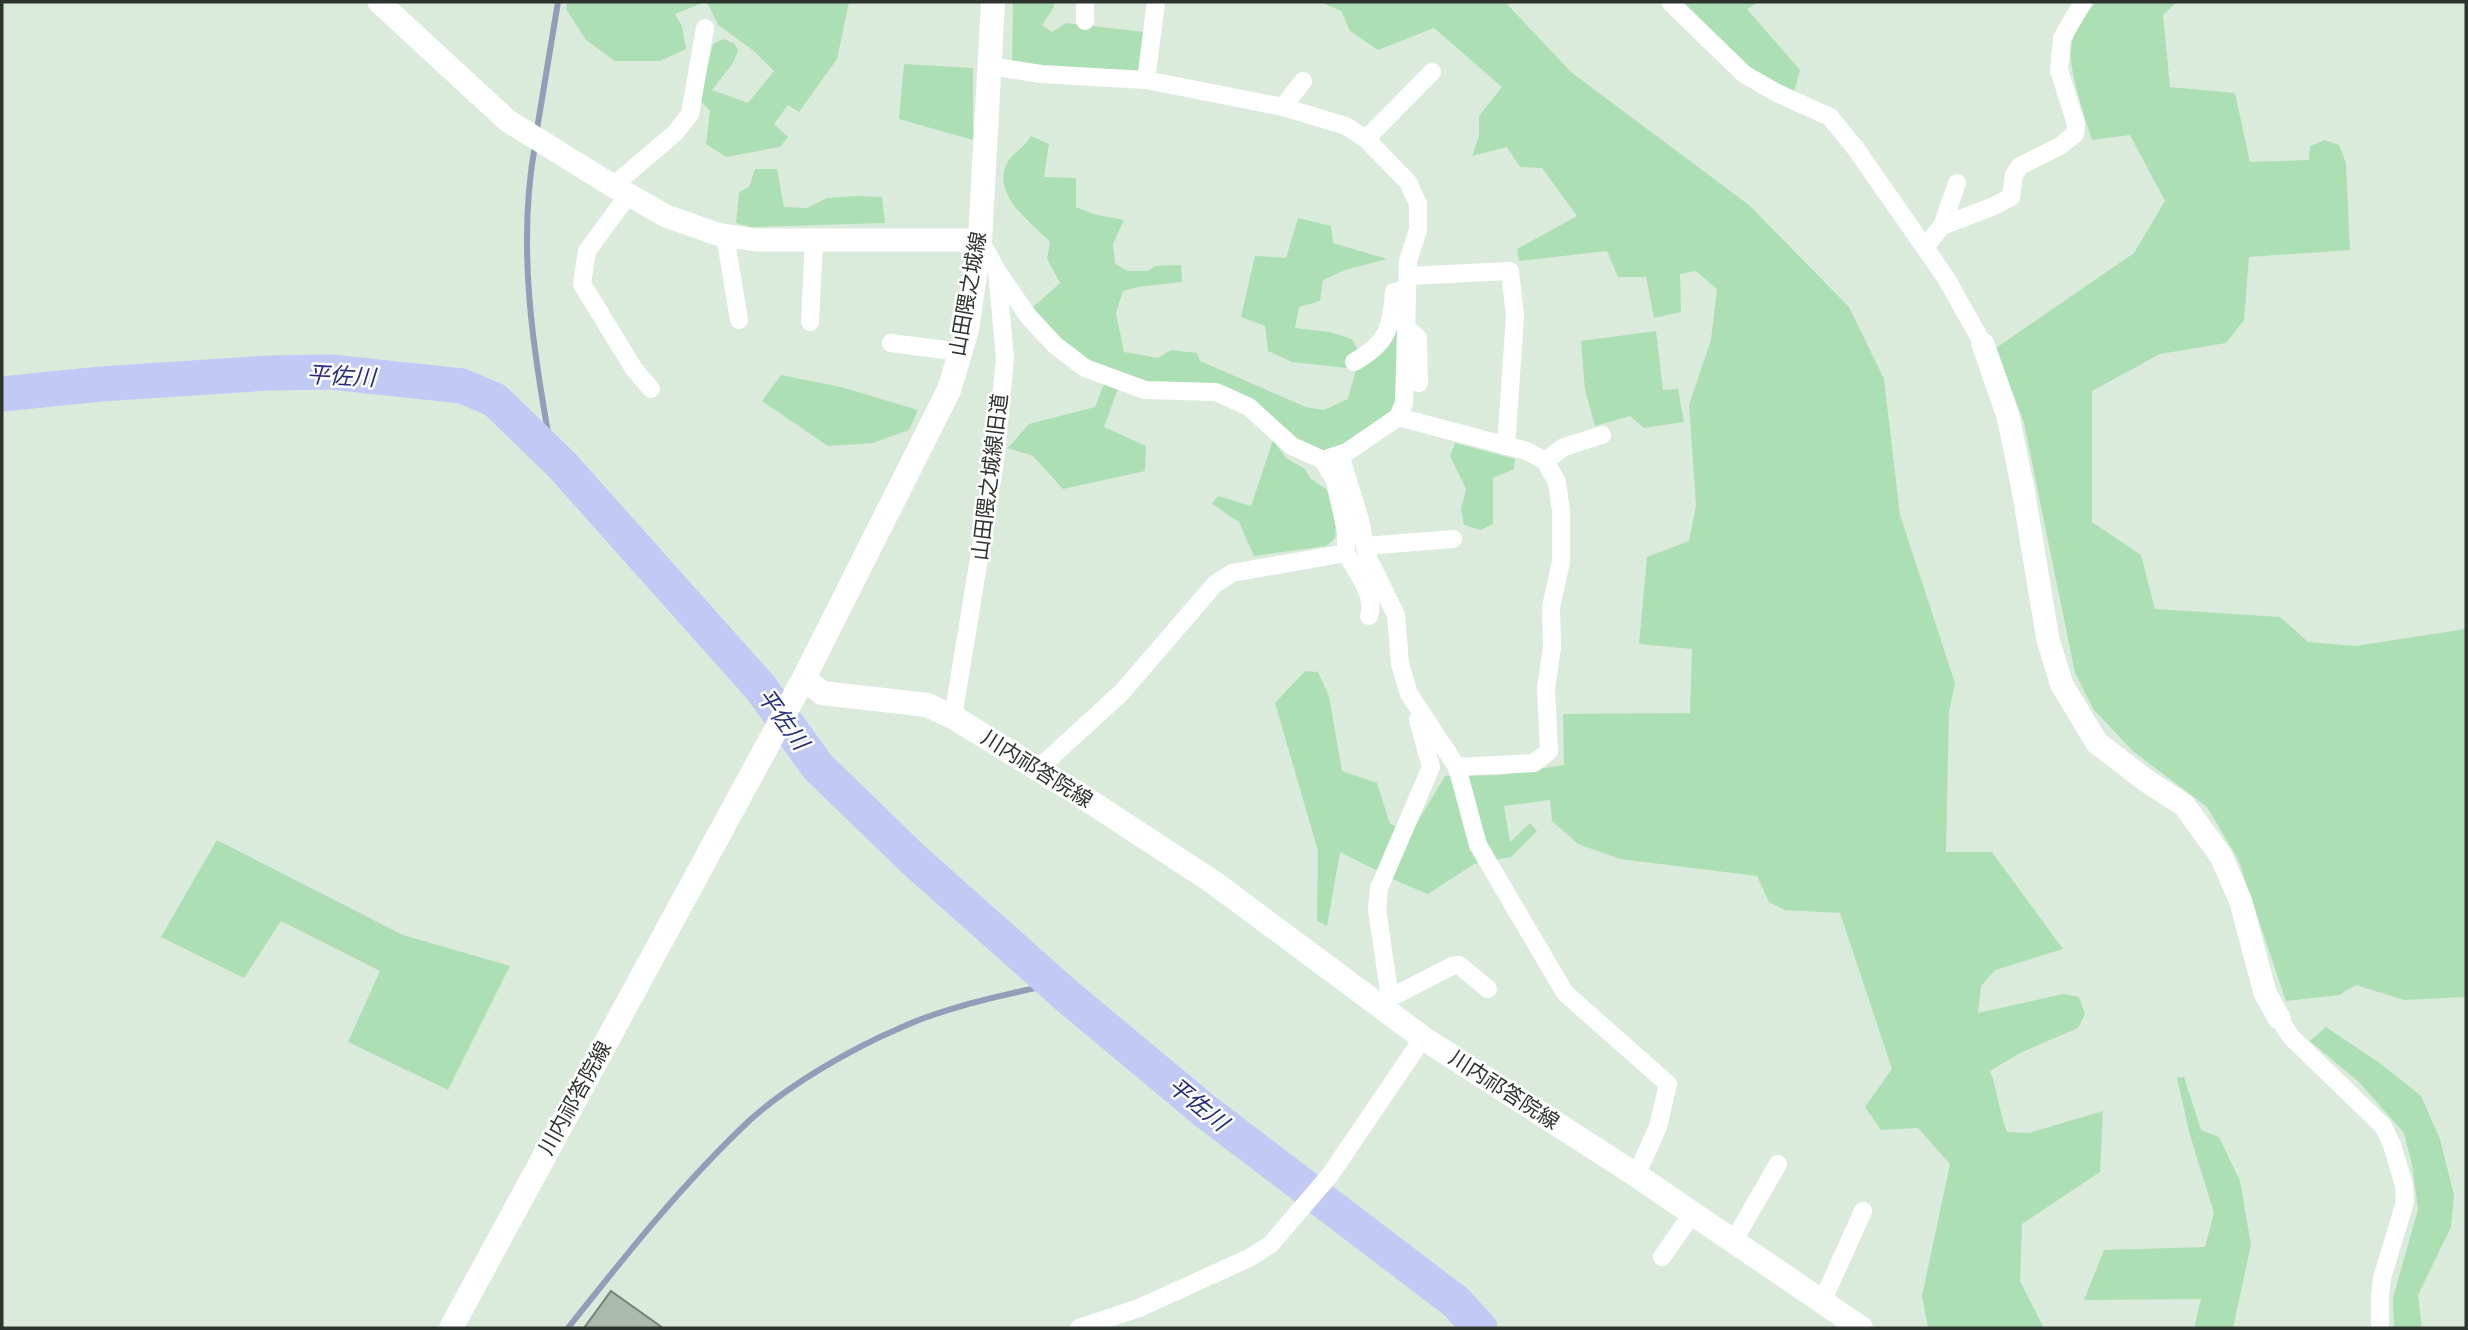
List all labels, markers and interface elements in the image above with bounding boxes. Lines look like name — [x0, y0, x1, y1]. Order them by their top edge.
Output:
street label: 山田隈之城線 — [945, 230, 991, 358]
water label: 平佐川 — [306, 361, 379, 391]
street label: 山田隈之城線旧道 — [968, 392, 1012, 562]
water label: 平佐川 — [752, 683, 816, 757]
street label: 川内祁答院線 — [977, 725, 1097, 813]
street label: 川内祁答院線 — [534, 1037, 616, 1159]
street label: 川内祁答院線 — [1445, 1046, 1563, 1134]
water label: 平佐川 — [1163, 1072, 1235, 1138]

